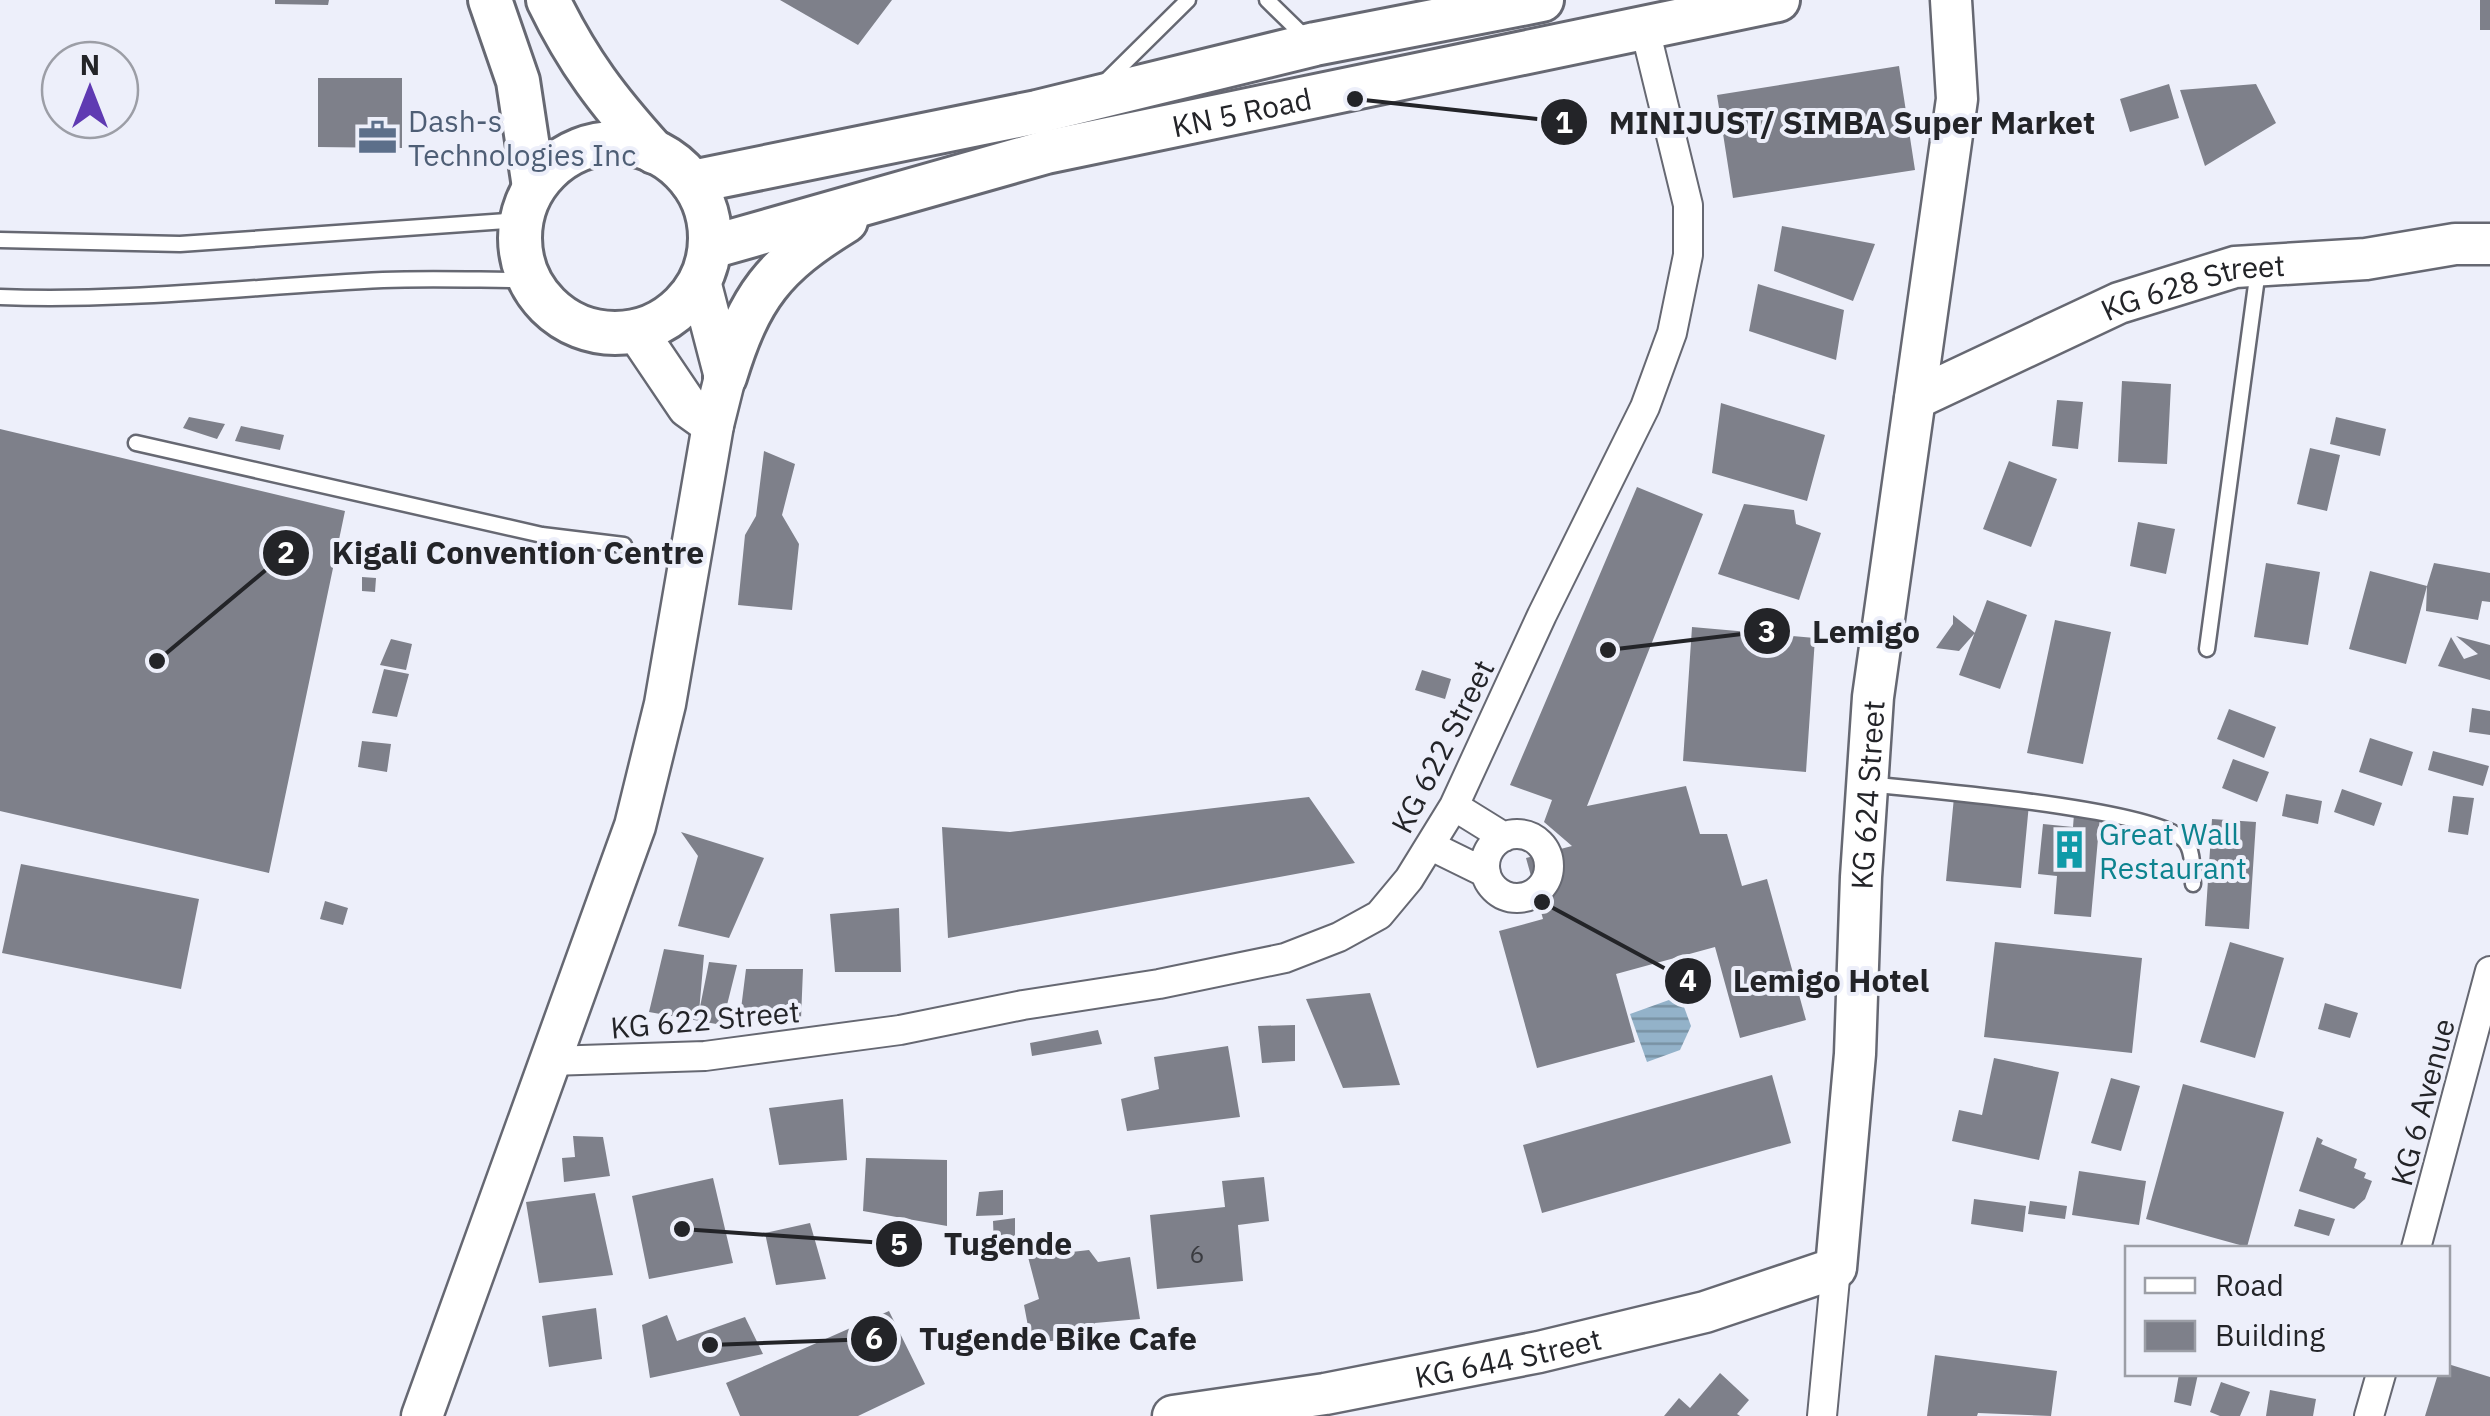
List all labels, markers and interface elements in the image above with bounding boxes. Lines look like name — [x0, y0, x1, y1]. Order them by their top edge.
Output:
north arrow — [40, 40, 140, 140]
text: N — [80, 46, 100, 83]
street label: KN 5 Road — [1168, 78, 1315, 145]
callout: MINIJUST/ SIMBA Super Market — [1539, 91, 2116, 153]
place label: Dash-s Technologies Inc — [408, 101, 636, 174]
text: MINIJUST/ SIMBA Super Market — [1609, 101, 2095, 143]
text: 1 — [1555, 102, 1573, 141]
office icon: Dash-s Technologies Inc — [357, 116, 399, 158]
street label: KG 628 Street — [2094, 244, 2286, 328]
callout: Kigali Convention Centre — [261, 522, 724, 584]
text: Kigali Convention Centre — [332, 531, 704, 573]
text: 2 — [277, 532, 295, 571]
callout: Lemigo — [1742, 600, 1940, 662]
text: Lemigo — [1812, 610, 1920, 652]
text: 3 — [1758, 611, 1776, 650]
street label: KG 622 Street — [1382, 653, 1502, 839]
street label: KG 624 Street — [1841, 699, 1892, 890]
place label: Great Wall Restaurant — [2099, 814, 2247, 887]
building icon: Great Wall Restaurant — [2048, 829, 2090, 871]
callout: Lemigo Hotel — [1663, 950, 1950, 1012]
text: Lemigo Hotel — [1733, 959, 1929, 1001]
text: 4 — [1679, 960, 1697, 999]
street label: KG 622 Street — [609, 991, 801, 1047]
street label: KG 6 Avenue — [2381, 1014, 2463, 1190]
callout: Tugende — [874, 1213, 1092, 1275]
text: Tugende — [944, 1222, 1072, 1264]
text: 5 — [890, 1224, 908, 1263]
house number: 6 — [1189, 1237, 1205, 1270]
legend — [2125, 1246, 2450, 1376]
text: Road — [2215, 1265, 2284, 1304]
callout: Tugende Bike Cafe — [849, 1308, 1217, 1370]
text: Building — [2215, 1315, 2325, 1354]
text: Tugende Bike Cafe — [919, 1317, 1197, 1359]
text: 6 — [865, 1318, 883, 1357]
street label: KG 644 Street — [1411, 1318, 1605, 1395]

